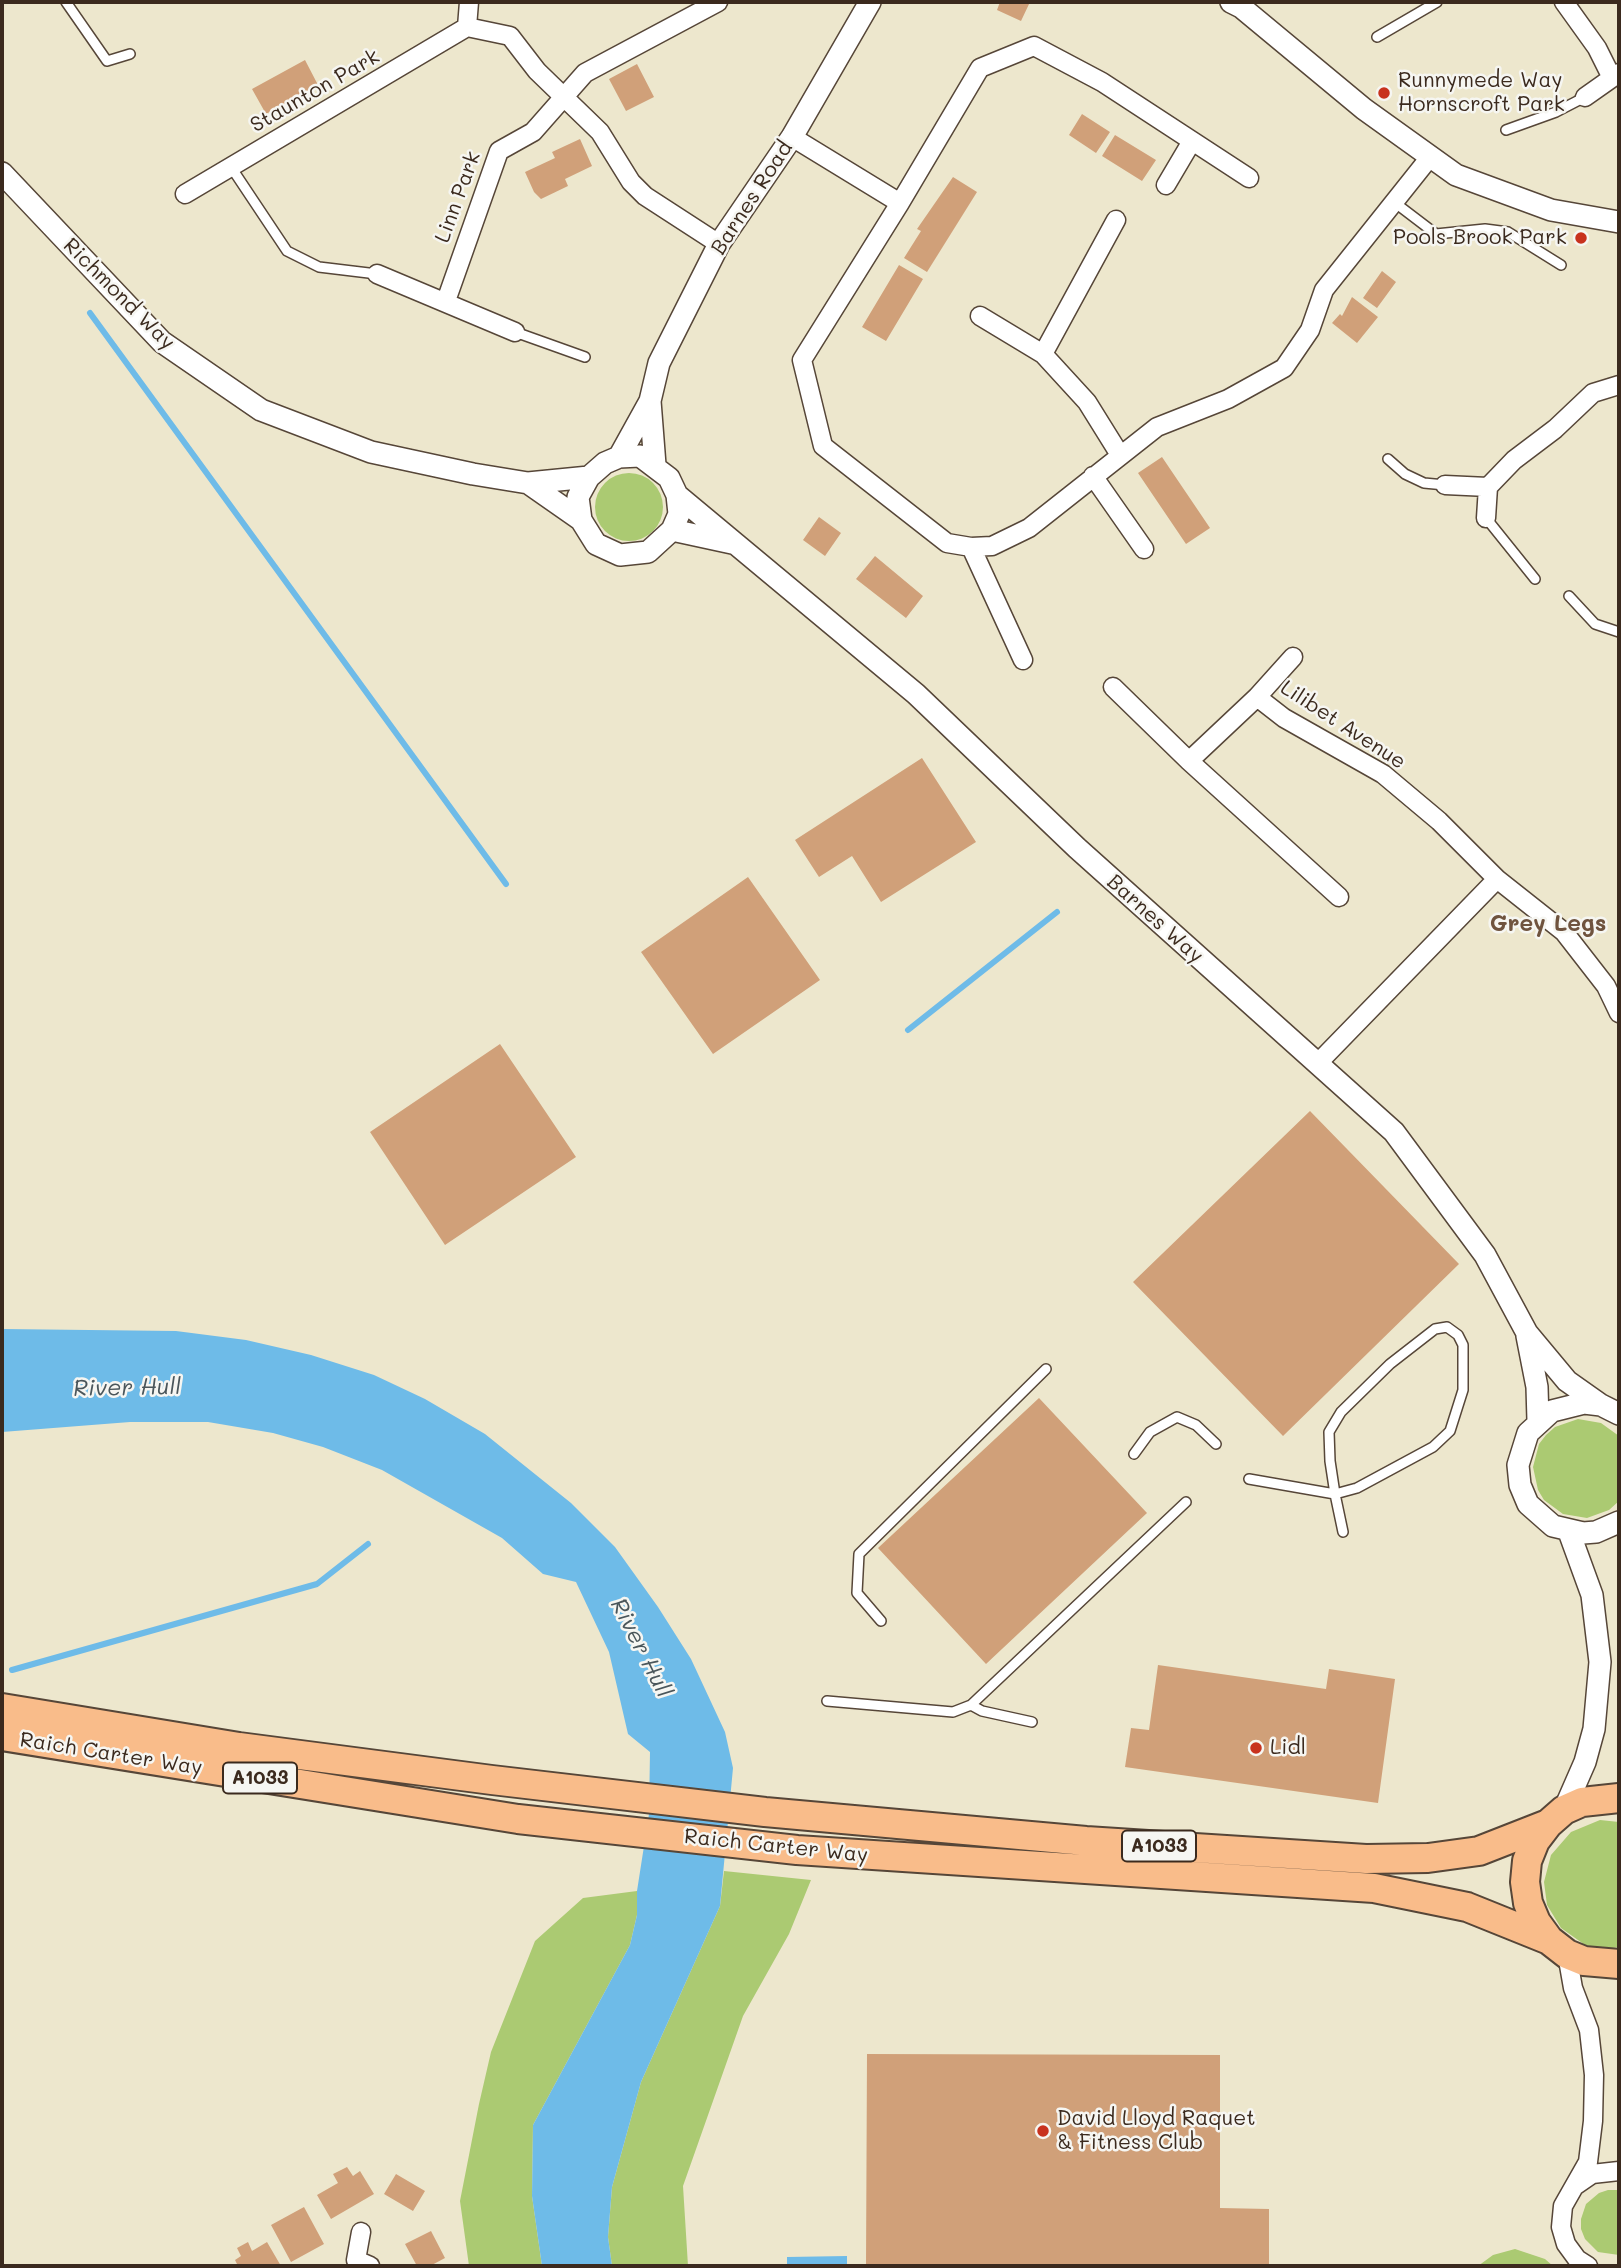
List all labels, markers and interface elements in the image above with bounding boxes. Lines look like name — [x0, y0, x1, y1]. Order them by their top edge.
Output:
street label: Staunton Park — [246, 44, 384, 138]
place label: Runnymede Way Hornscroft Park — [1398, 68, 1565, 118]
marker: Runnymede Way Hornscroft Park — [1376, 85, 1392, 101]
street label: Barnes Road — [706, 136, 798, 260]
street label: Linn Park — [430, 148, 486, 246]
place label: Pools Brook Park — [1393, 225, 1567, 251]
marker: Pools Brook Park — [1573, 230, 1589, 246]
street label: Richmond Way — [58, 233, 180, 355]
street label: Lilibet Avenue — [1276, 675, 1410, 775]
street label: Barnes Way — [1102, 869, 1208, 969]
district label: Grey Legs — [1490, 910, 1606, 938]
water label: River Hull — [73, 1373, 181, 1403]
water label: River Hull — [604, 1594, 678, 1702]
street label: Raich Carter Way — [18, 1727, 204, 1781]
place label: Lidl — [1270, 1735, 1306, 1761]
marker: Lidl — [1248, 1740, 1264, 1756]
road number: A1033 — [223, 1762, 297, 1794]
street label: Raich Carter Way — [683, 1824, 869, 1868]
road number: A1033 — [1122, 1830, 1196, 1862]
place label: David Lloyd Raquet & Fitness Club — [1057, 2106, 1256, 2156]
marker: David Lloyd Raquet & Fitness Club — [1035, 2123, 1051, 2139]

